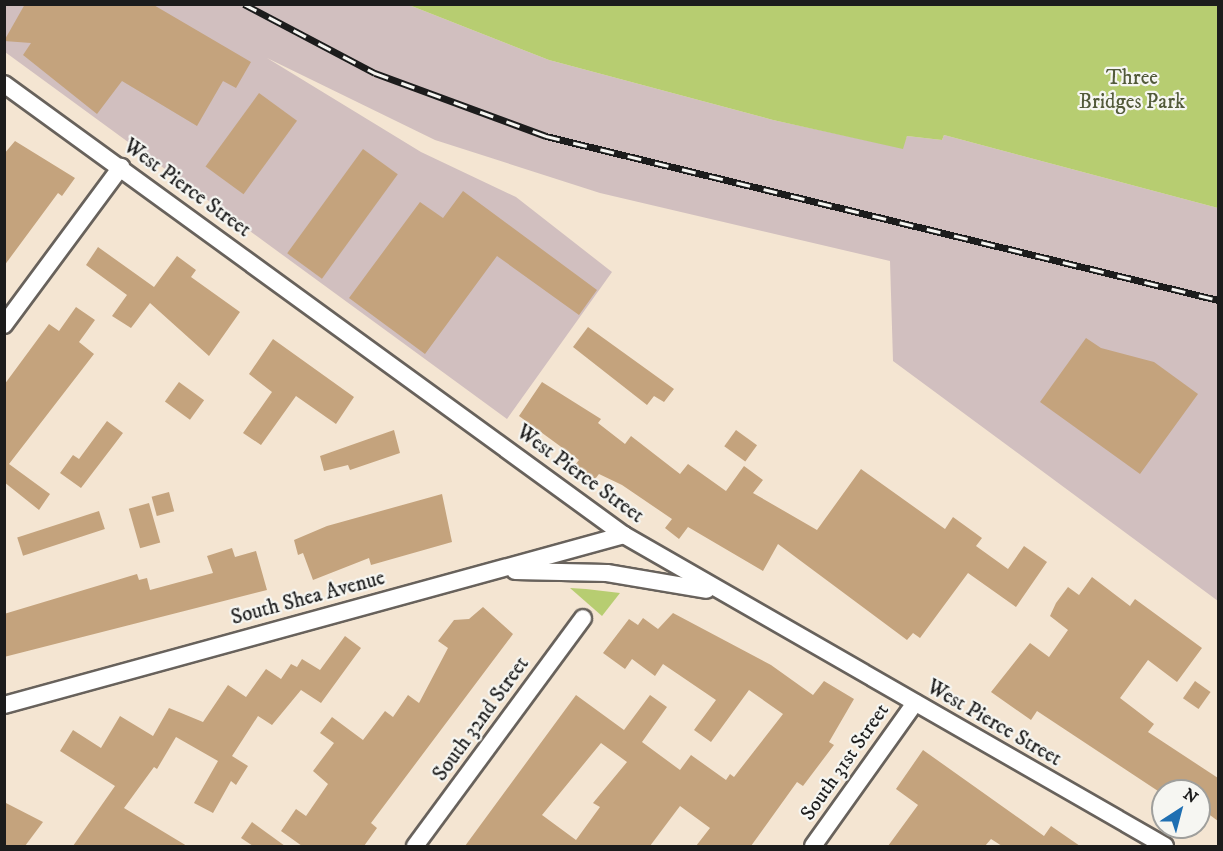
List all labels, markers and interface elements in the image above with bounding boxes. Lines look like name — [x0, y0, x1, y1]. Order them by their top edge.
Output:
park label: Three Bridges Park — [1079, 65, 1185, 115]
street label: West Pierce Street — [118, 133, 256, 243]
street label: West Pierce Street — [511, 419, 649, 529]
street label: South Shea Avenue — [228, 565, 388, 631]
street label: South 32nd Street — [428, 652, 534, 786]
street label: West Pierce Street — [922, 674, 1066, 772]
street label: South 31st Street — [795, 699, 895, 825]
north arrow — [1151, 779, 1211, 839]
text: N — [1179, 784, 1202, 808]

